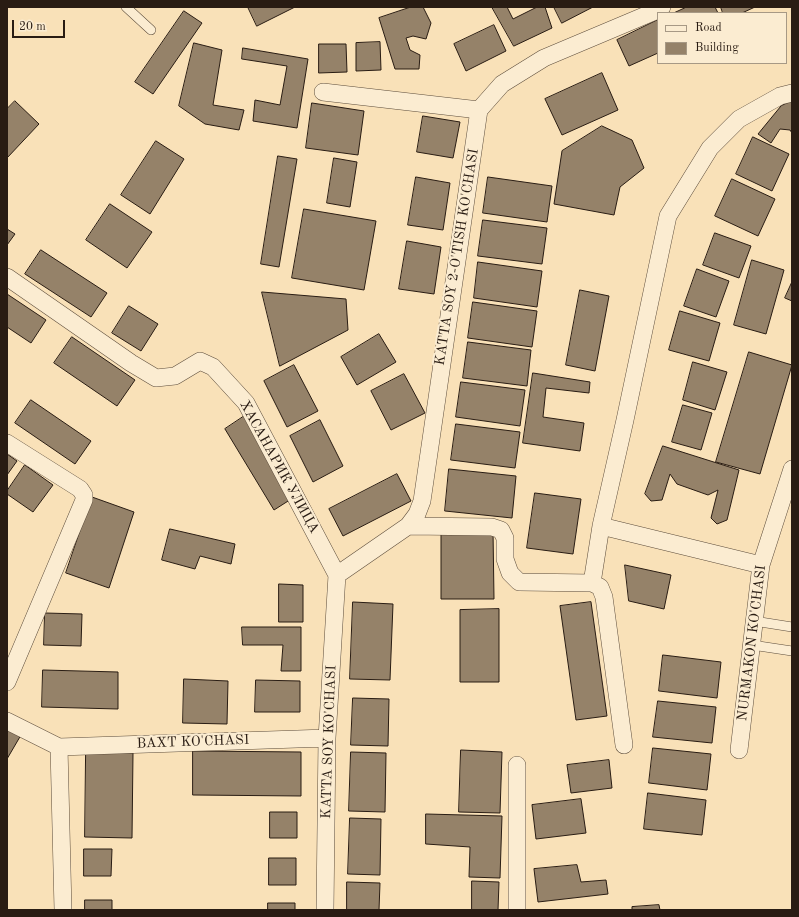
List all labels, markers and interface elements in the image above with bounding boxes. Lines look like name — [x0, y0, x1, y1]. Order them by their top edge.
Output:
scale bar — [14, 12, 67, 38]
legend — [657, 12, 787, 64]
text: 20 m — [19, 21, 46, 33]
text: Road — [695, 22, 722, 34]
text: Building — [695, 42, 739, 54]
street label: KATTA SOY 2-O'TISH KO'CHASI — [432, 147, 482, 367]
street label: ХАСАНАРИК УЛИЦА — [235, 398, 323, 536]
street label: NURMAKON KO'CHASI — [734, 564, 770, 722]
street label: KATTA SOY KO'CHASI — [318, 665, 340, 819]
street label: BAXT KO'CHASI — [136, 732, 250, 752]

